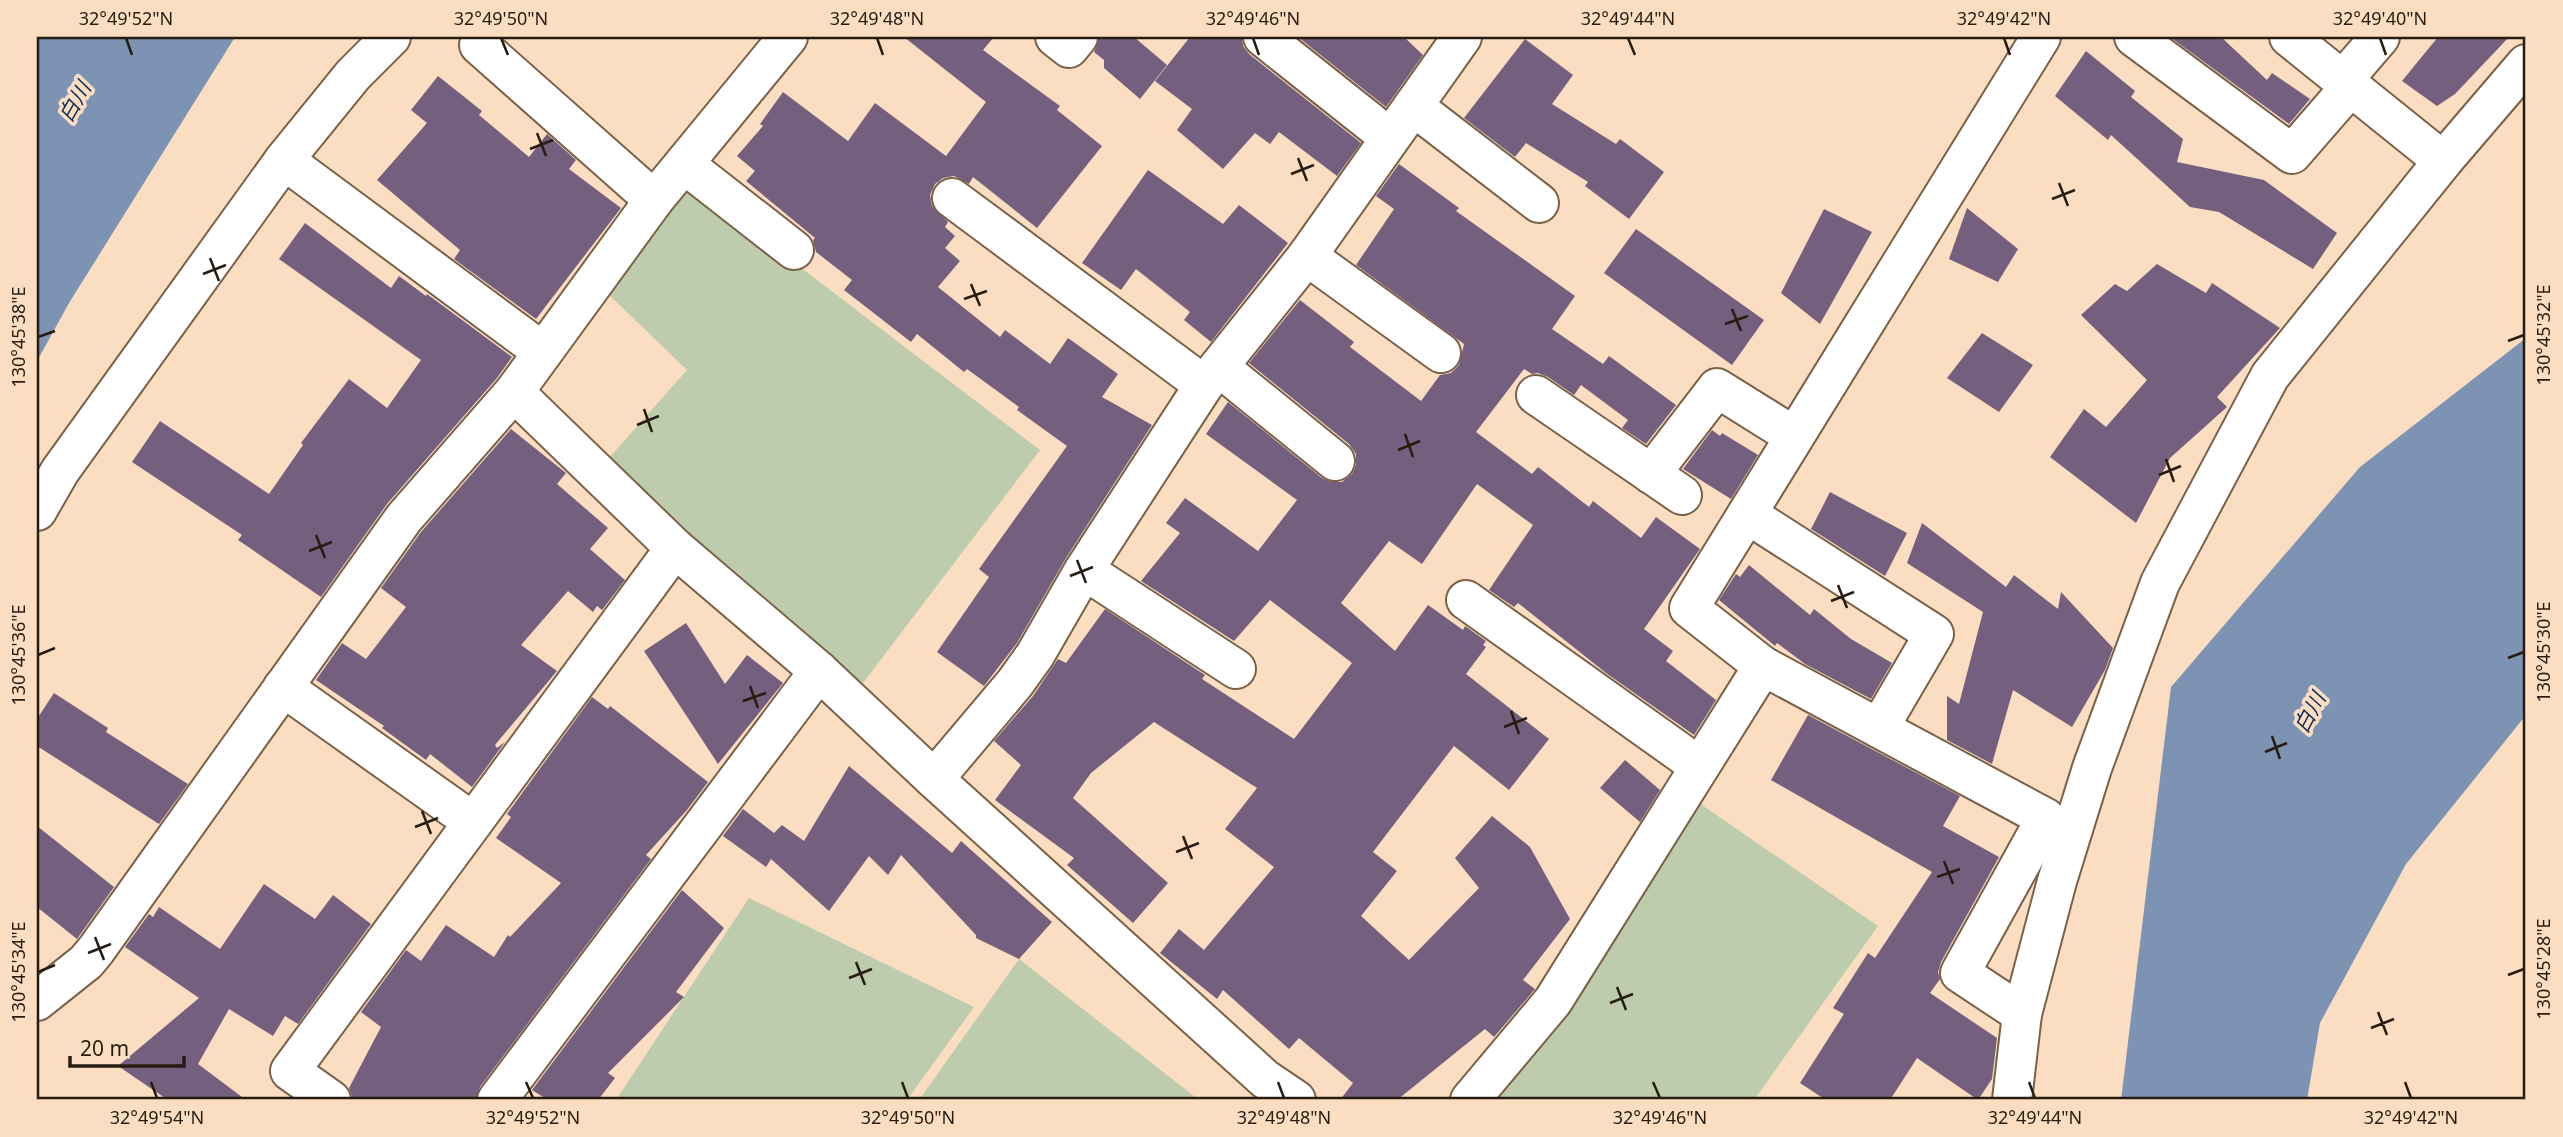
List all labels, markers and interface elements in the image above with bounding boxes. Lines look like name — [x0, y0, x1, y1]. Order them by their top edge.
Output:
text: 32°49'52"N — [79, 6, 173, 30]
text: 32°49'50"N — [454, 6, 548, 30]
text: 32°49'48"N — [830, 6, 924, 30]
text: 32°49'46"N — [1206, 6, 1300, 30]
text: 32°49'44"N — [1581, 6, 1675, 30]
text: 32°49'42"N — [1957, 6, 2051, 30]
text: 32°49'40"N — [2333, 6, 2427, 30]
water label: 白川 — [52, 75, 98, 127]
text: 130°45'32"E — [2531, 284, 2555, 386]
text: 130°45'38"E — [6, 286, 30, 388]
text: 130°45'30"E — [2531, 601, 2555, 703]
text: 130°45'36"E — [6, 604, 30, 706]
water label: 白川 — [2287, 686, 2332, 738]
text: 130°45'28"E — [2531, 918, 2555, 1020]
text: 130°45'34"E — [6, 921, 30, 1023]
scale bar — [70, 1025, 184, 1069]
text: 20 m — [80, 1034, 129, 1062]
text: 32°49'54"N — [110, 1105, 204, 1129]
text: 32°49'52"N — [486, 1105, 580, 1129]
text: 32°49'50"N — [861, 1105, 955, 1129]
text: 32°49'48"N — [1237, 1105, 1331, 1129]
text: 32°49'46"N — [1613, 1105, 1707, 1129]
text: 32°49'44"N — [1988, 1105, 2082, 1129]
text: 32°49'42"N — [2364, 1105, 2458, 1129]

